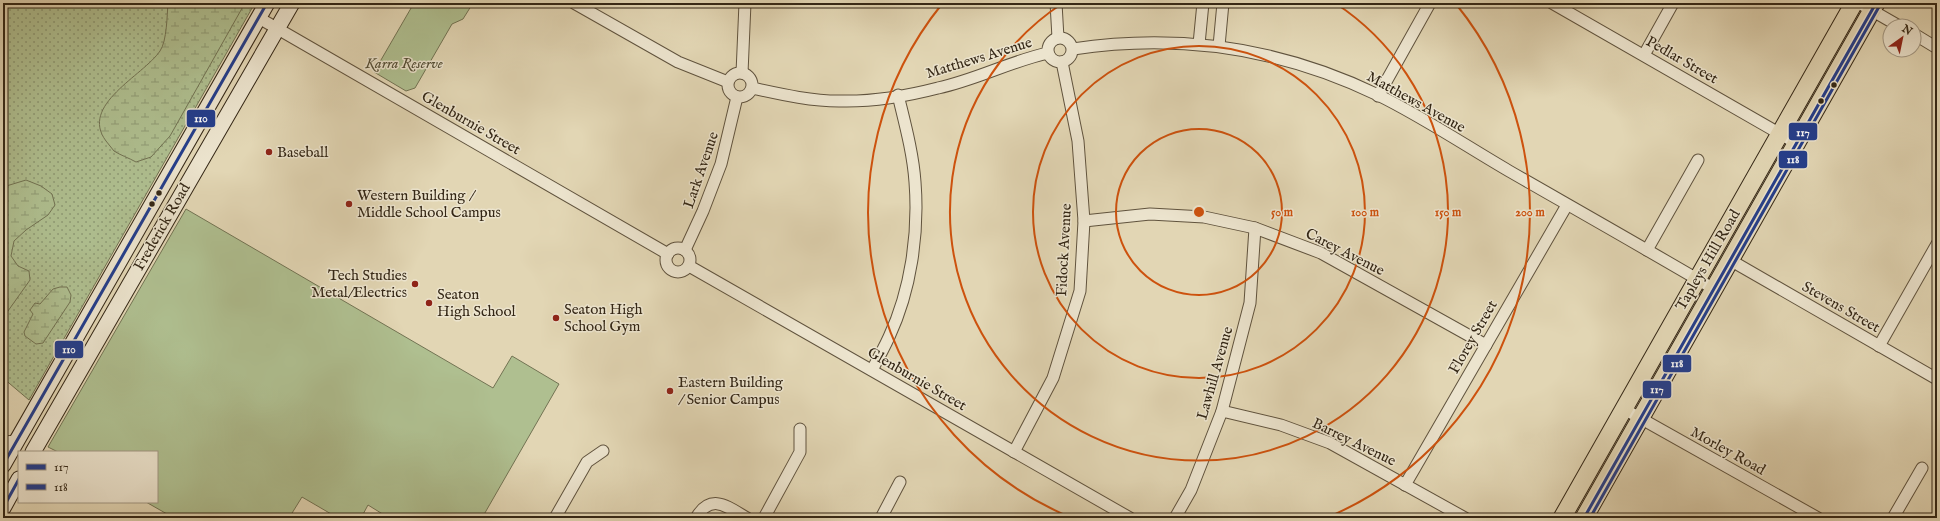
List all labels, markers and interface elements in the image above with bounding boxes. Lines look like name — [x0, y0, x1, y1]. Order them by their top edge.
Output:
north arrow — [1882, 18, 1922, 58]
text: N — [1898, 21, 1915, 39]
street label: Pedlar Street — [1643, 32, 1721, 88]
street label: Matthews Avenue — [924, 33, 1034, 83]
park label: Karra Reserve — [364, 54, 443, 73]
street label: Matthews Avenue — [1363, 67, 1469, 137]
unlabelled marker — [1829, 80, 1839, 90]
street label: Glenburnie Street — [418, 87, 524, 159]
unlabelled marker — [1816, 96, 1826, 106]
line badge: 110 — [186, 109, 216, 128]
text: 110 — [194, 112, 208, 126]
line badge: 117 — [1788, 122, 1818, 141]
text: 117 — [1796, 126, 1810, 140]
street label: Lark Avenue — [679, 129, 723, 211]
place label: Baseball — [277, 143, 329, 162]
marker: Baseball — [264, 147, 274, 157]
line badge: 118 — [1778, 150, 1808, 169]
text: 118 — [1787, 153, 1799, 167]
street label: Frederick Road — [129, 179, 195, 274]
place label: Western Building / Middle School Campus — [357, 186, 501, 222]
unlabelled marker — [154, 188, 164, 198]
unlabelled marker — [147, 199, 157, 209]
marker: Western Building / Middle School Campus — [344, 199, 354, 209]
street label: Fidock Avenue — [1052, 203, 1076, 297]
centre of rings — [1192, 205, 1206, 219]
text: 50 m — [1271, 205, 1294, 220]
text: 100 m — [1351, 205, 1380, 220]
text: 150 m — [1435, 205, 1462, 220]
text: 200 m — [1515, 205, 1545, 220]
street label: Tapleys Hill Road — [1671, 205, 1745, 314]
street label: Carey Avenue — [1302, 224, 1388, 280]
place label: Tech Studies Metal/Electrics — [311, 266, 407, 302]
street label: Stevens Street — [1799, 277, 1883, 337]
marker: Tech Studies Metal/Electrics — [410, 279, 420, 289]
place label: Seaton High School — [437, 285, 516, 321]
street label: Florey Street — [1444, 297, 1502, 377]
marker: Seaton High School — [424, 298, 434, 308]
place label: Seaton High School Gym — [564, 300, 642, 336]
marker: Seaton High School Gym — [551, 313, 561, 323]
street label: Lawhill Avenue — [1193, 324, 1237, 422]
line badge: 110 — [54, 340, 84, 359]
text: 110 — [62, 343, 76, 357]
street label: Glenburnie Street — [864, 343, 970, 415]
line badge: 118 — [1662, 354, 1692, 373]
text: 118 — [1671, 357, 1683, 371]
place label: Eastern Building / Senior Campus — [678, 373, 784, 409]
line badge: 117 — [1642, 380, 1672, 399]
text: 117 — [1650, 383, 1664, 397]
marker: Eastern Building / Senior Campus — [665, 386, 675, 396]
street label: Barrey Avenue — [1309, 414, 1399, 470]
street label: Morley Road — [1687, 423, 1770, 480]
legend — [18, 451, 158, 503]
text: 117 — [54, 460, 69, 475]
text: 118 — [54, 480, 68, 495]

